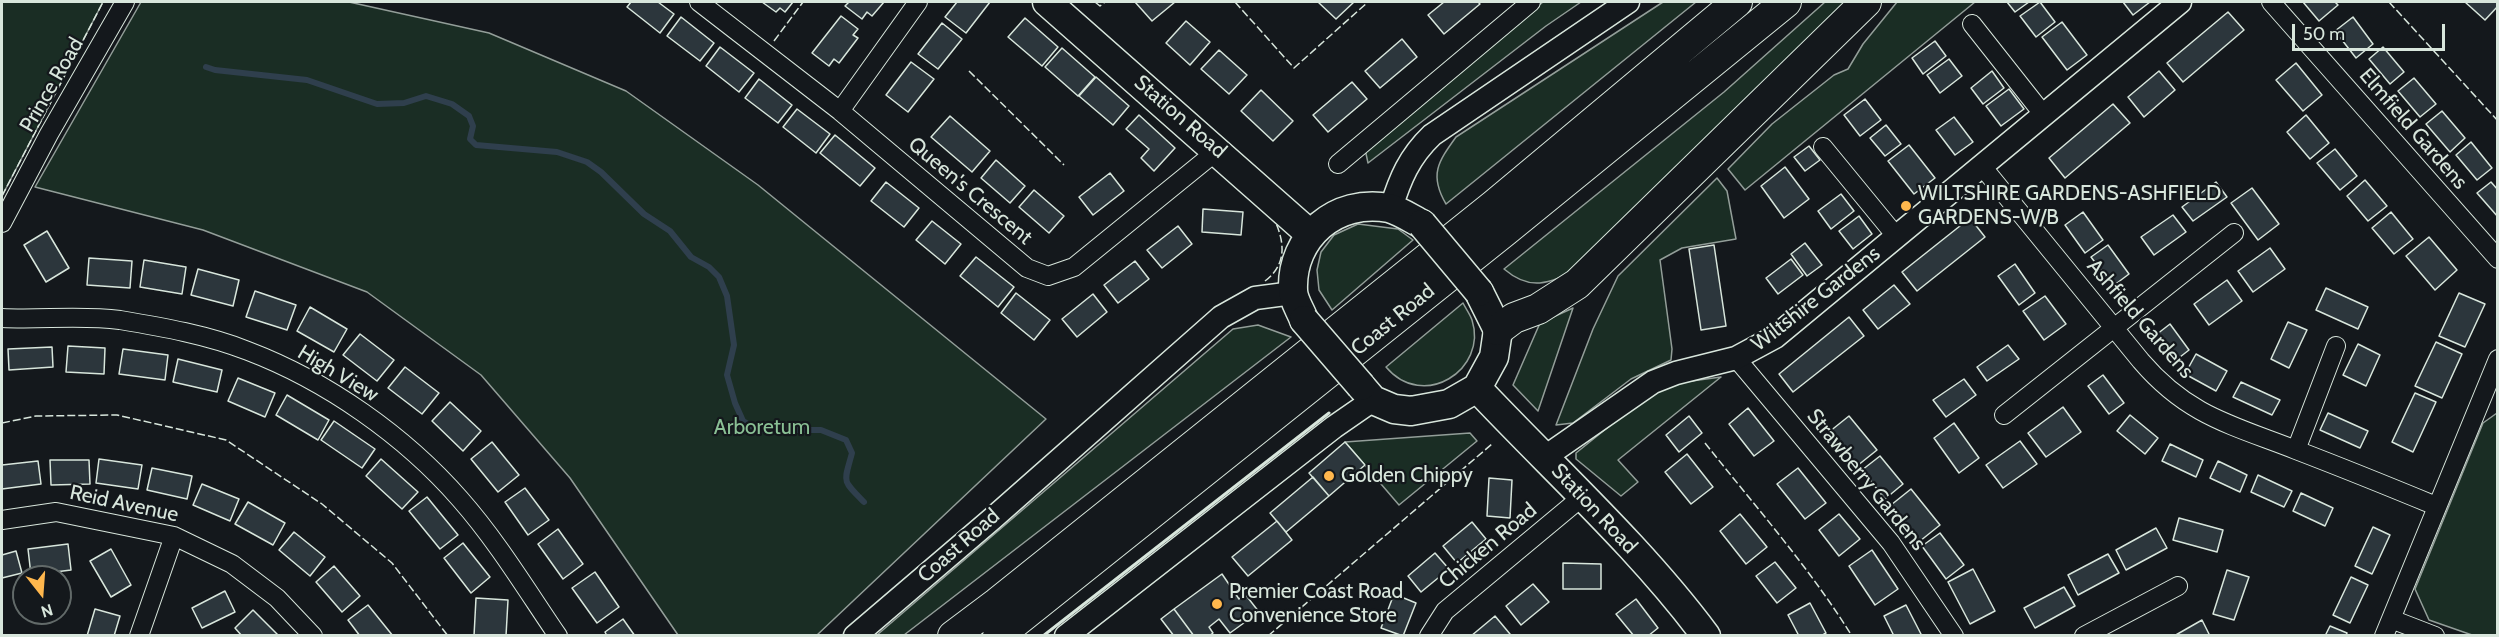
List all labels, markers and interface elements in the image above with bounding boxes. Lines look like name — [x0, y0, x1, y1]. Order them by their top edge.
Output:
scale bar — [2295, 12, 2448, 50]
text: 50 m — [2303, 23, 2345, 45]
street label: Prince Road — [15, 33, 89, 137]
street label: Elmfield Gardens — [2354, 63, 2472, 195]
street label: Station Road — [1129, 70, 1231, 164]
street label: Queen's Crescent — [903, 132, 1037, 250]
place label: WILTSHIRE GARDENS-ASHFIELD GARDENS-W/B — [1918, 181, 2221, 231]
marker: WILTSHIRE GARDENS-ASHFIELD GARDENS-W/B — [1899, 199, 1913, 213]
street label: Wiltshire Gardens — [1747, 241, 1885, 357]
street label: Ashfield Gardens — [2081, 254, 2199, 384]
street label: Coast Road — [1346, 279, 1440, 361]
street label: High View — [293, 340, 383, 408]
street label: Strawberry Gardens — [1801, 404, 1931, 556]
park label: Arboretum — [714, 415, 810, 441]
street label: Station Road — [1546, 459, 1642, 559]
place label: Golden Chippy — [1341, 463, 1473, 489]
marker: Golden Chippy — [1322, 469, 1336, 483]
street label: Reid Avenue — [67, 480, 181, 528]
street label: Chicken Road — [1434, 498, 1542, 594]
street label: Coast Road — [913, 504, 1005, 588]
north arrow — [12, 565, 72, 625]
place label: Premier Coast Road Convenience Store — [1229, 579, 1403, 629]
marker: Premier Coast Road Convenience Store — [1210, 597, 1224, 611]
text: N — [39, 600, 55, 622]

